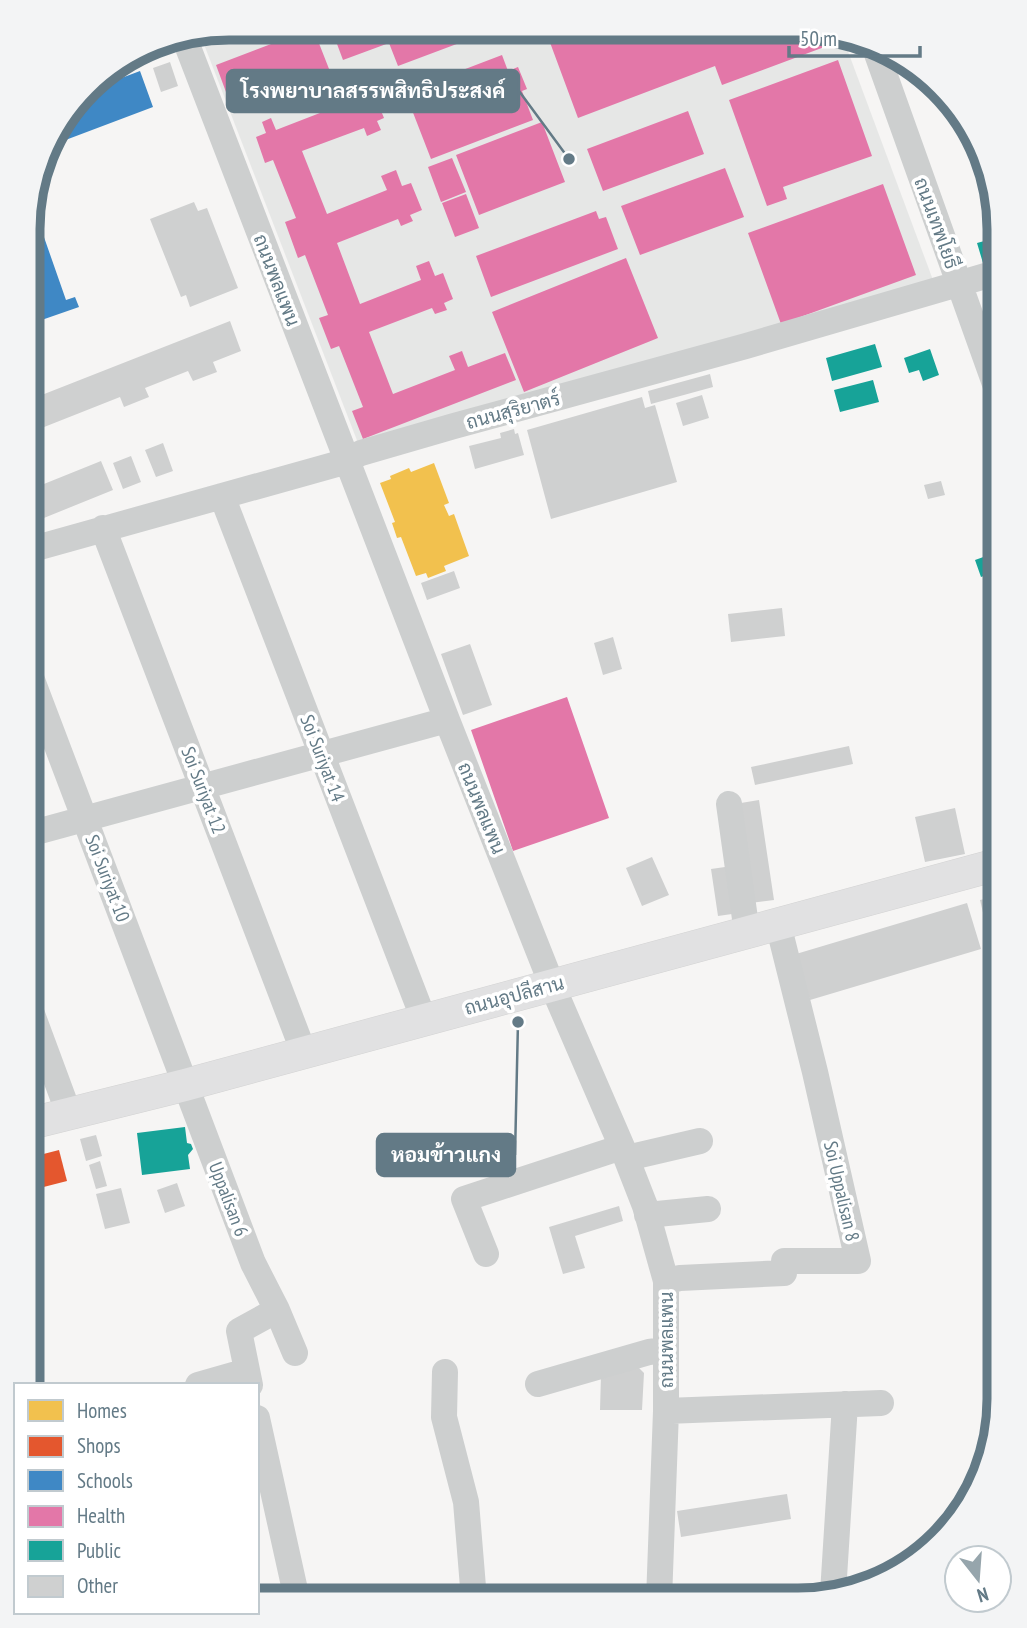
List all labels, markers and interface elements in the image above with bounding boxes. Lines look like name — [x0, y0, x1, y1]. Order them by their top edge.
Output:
scale bar — [789, 14, 920, 58]
text: 50 m — [800, 25, 837, 52]
callout: โรงพยาบาลสรรพสิทธิประสงค์ — [227, 70, 519, 112]
text: โรงพยาบาลสรรพสิทธิประสงค์ — [239, 77, 506, 104]
street label: ถนนเทพโยธี — [909, 174, 965, 272]
street label: ถนนพลแพน — [248, 231, 306, 329]
street label: ถนนสุริยาตร์ — [463, 386, 563, 435]
street label: Soi Suriyat 14 — [295, 711, 351, 805]
street label: Soi Suriyat 12 — [176, 743, 232, 837]
street label: ถนนพลแพน — [453, 759, 511, 857]
street label: Soi Suriyat 10 — [80, 831, 136, 925]
street label: ถนนอุปลีสาน — [462, 970, 567, 1021]
callout: หอมข้าวแกง — [377, 1134, 515, 1176]
street label: Soi Uppalisan 8 — [819, 1139, 865, 1243]
text: หอมข้าวแกง — [391, 1141, 501, 1168]
street label: Uppalisan 6 — [204, 1159, 254, 1239]
street label: ถนนพลแพน — [654, 1292, 678, 1388]
legend — [14, 1383, 259, 1614]
text: Homes — [77, 1397, 127, 1424]
text: Shops — [77, 1432, 121, 1459]
text: Schools — [77, 1467, 133, 1494]
text: Health — [77, 1502, 125, 1529]
text: Public — [77, 1537, 122, 1564]
north arrow — [943, 1544, 1013, 1614]
text: Other — [77, 1572, 118, 1599]
text: N — [975, 1582, 991, 1608]

